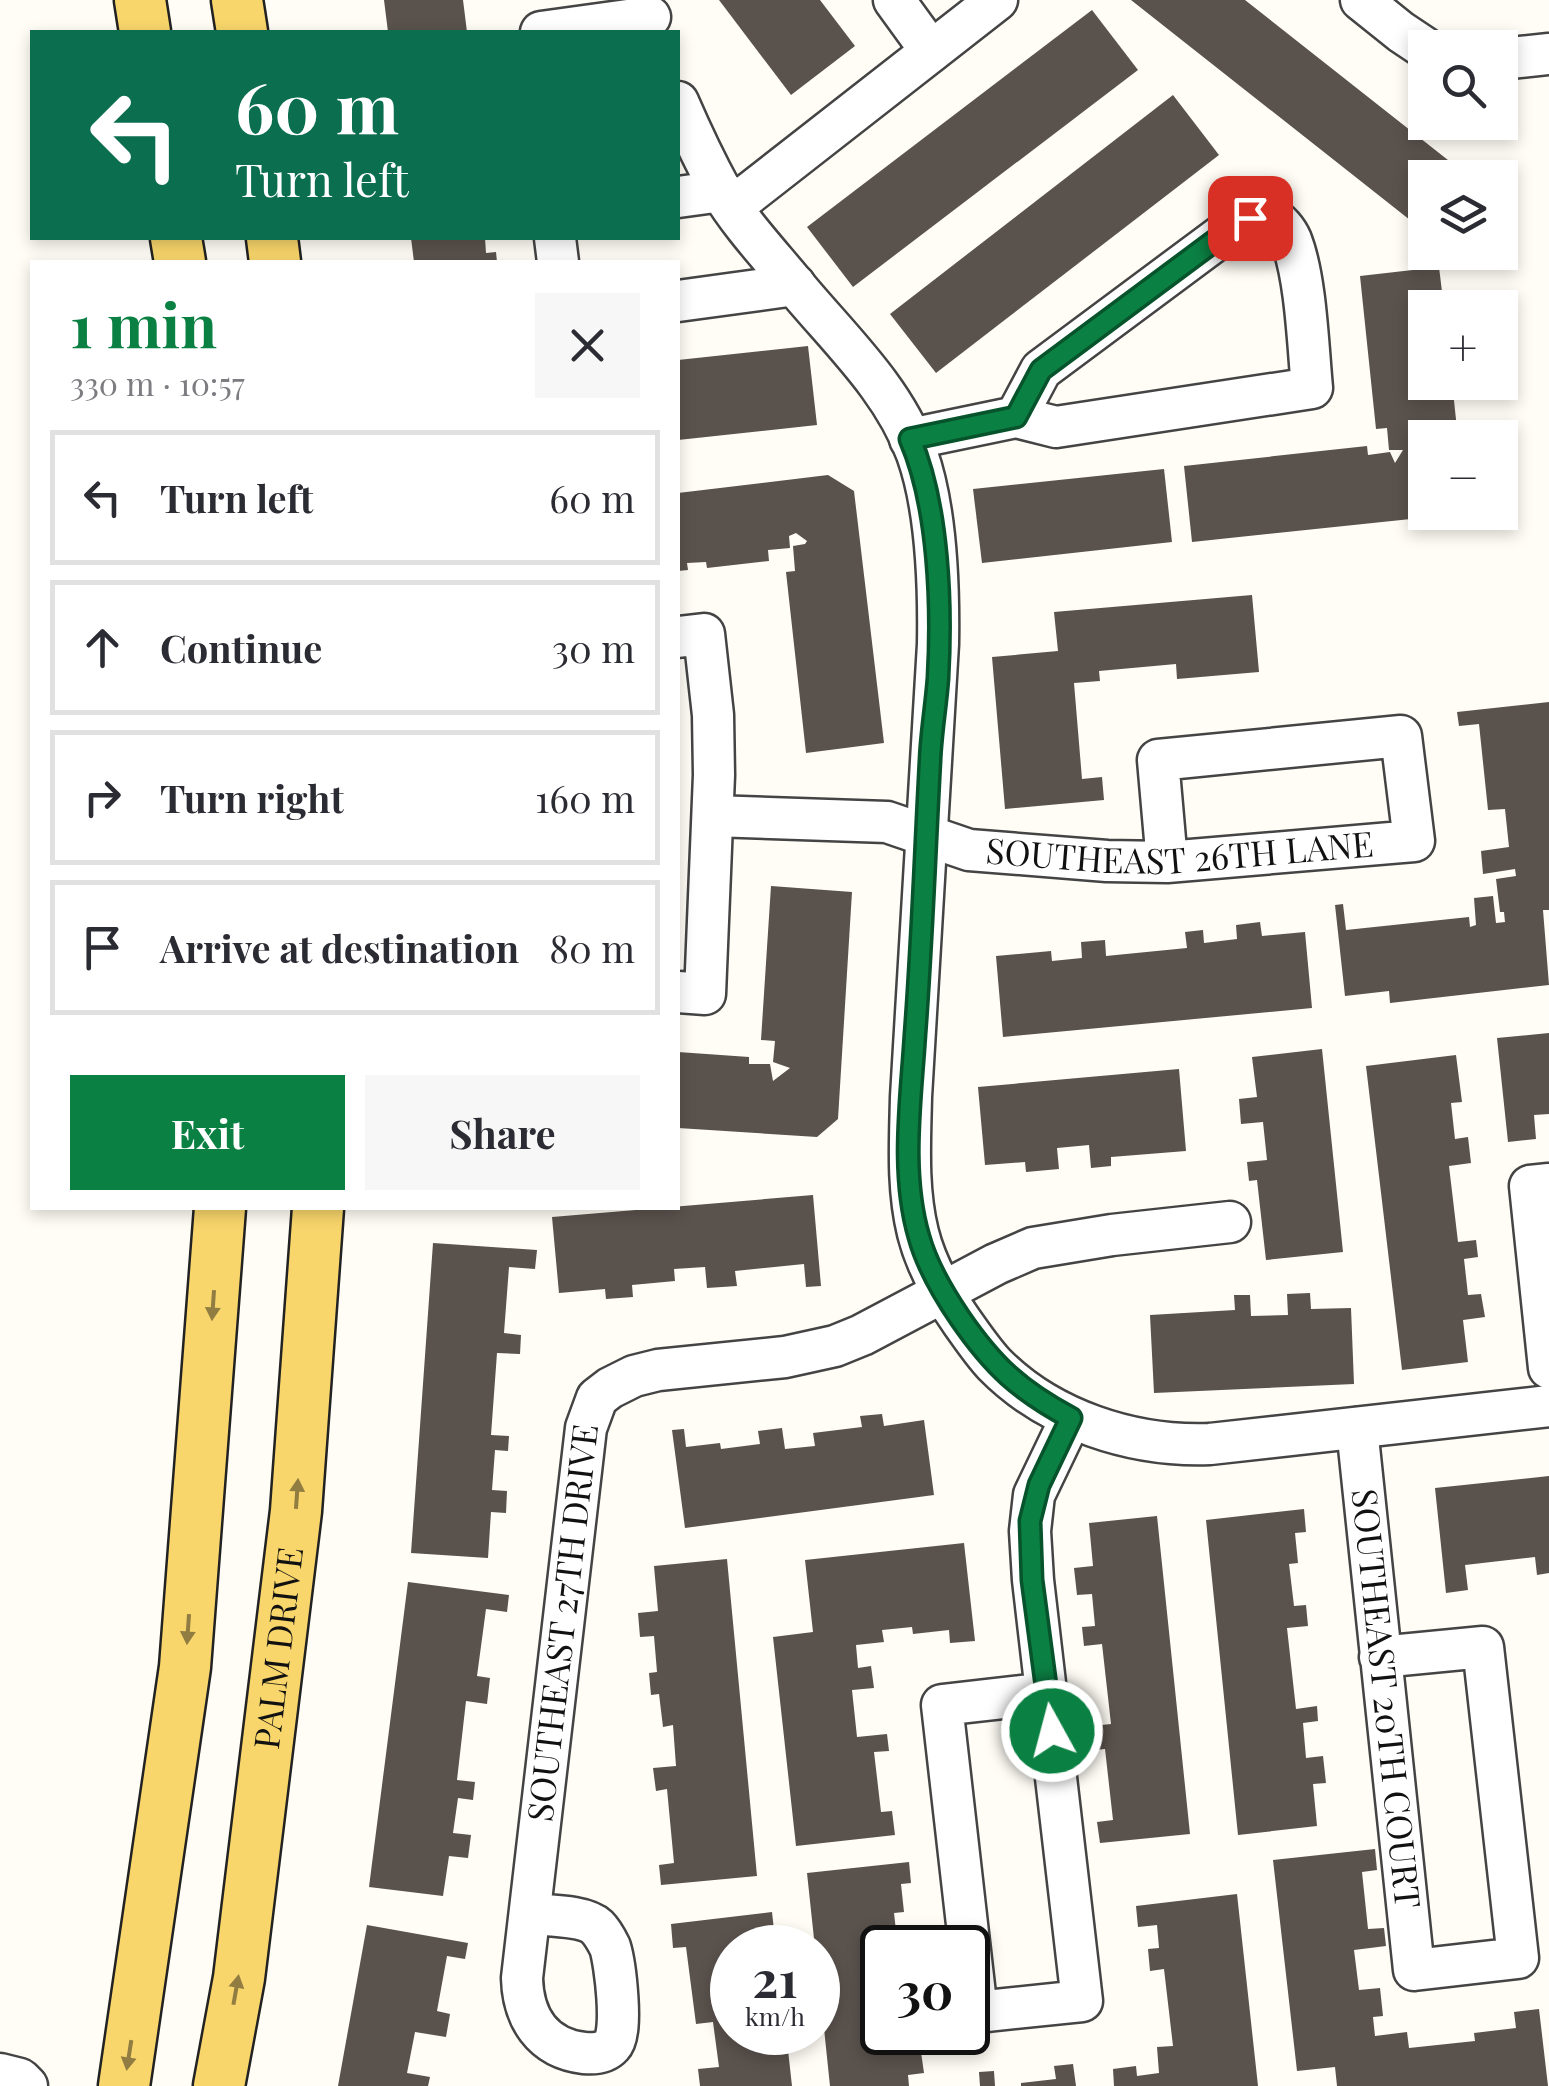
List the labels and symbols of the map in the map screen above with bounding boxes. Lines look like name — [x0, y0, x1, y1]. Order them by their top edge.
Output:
pin — [1208, 176, 1293, 261]
street label: SOUTHEAST 26TH LANE — [984, 819, 1375, 883]
one-way arrow — [204, 1289, 220, 1321]
street label: SOUTHEAST 27TH DRIVE — [514, 1421, 607, 1824]
one-way arrow — [290, 1477, 306, 1509]
street label: SOUTHEAST 20TH COURT — [1343, 1486, 1433, 1910]
street label: PALM DRIVE — [241, 1544, 312, 1752]
one-way arrow — [180, 1613, 196, 1645]
position arrow — [1000, 1679, 1104, 1783]
speed limit sign: 30 — [860, 1925, 990, 2055]
one-way arrow — [229, 1974, 244, 2005]
one-way arrow — [120, 2039, 136, 2071]

